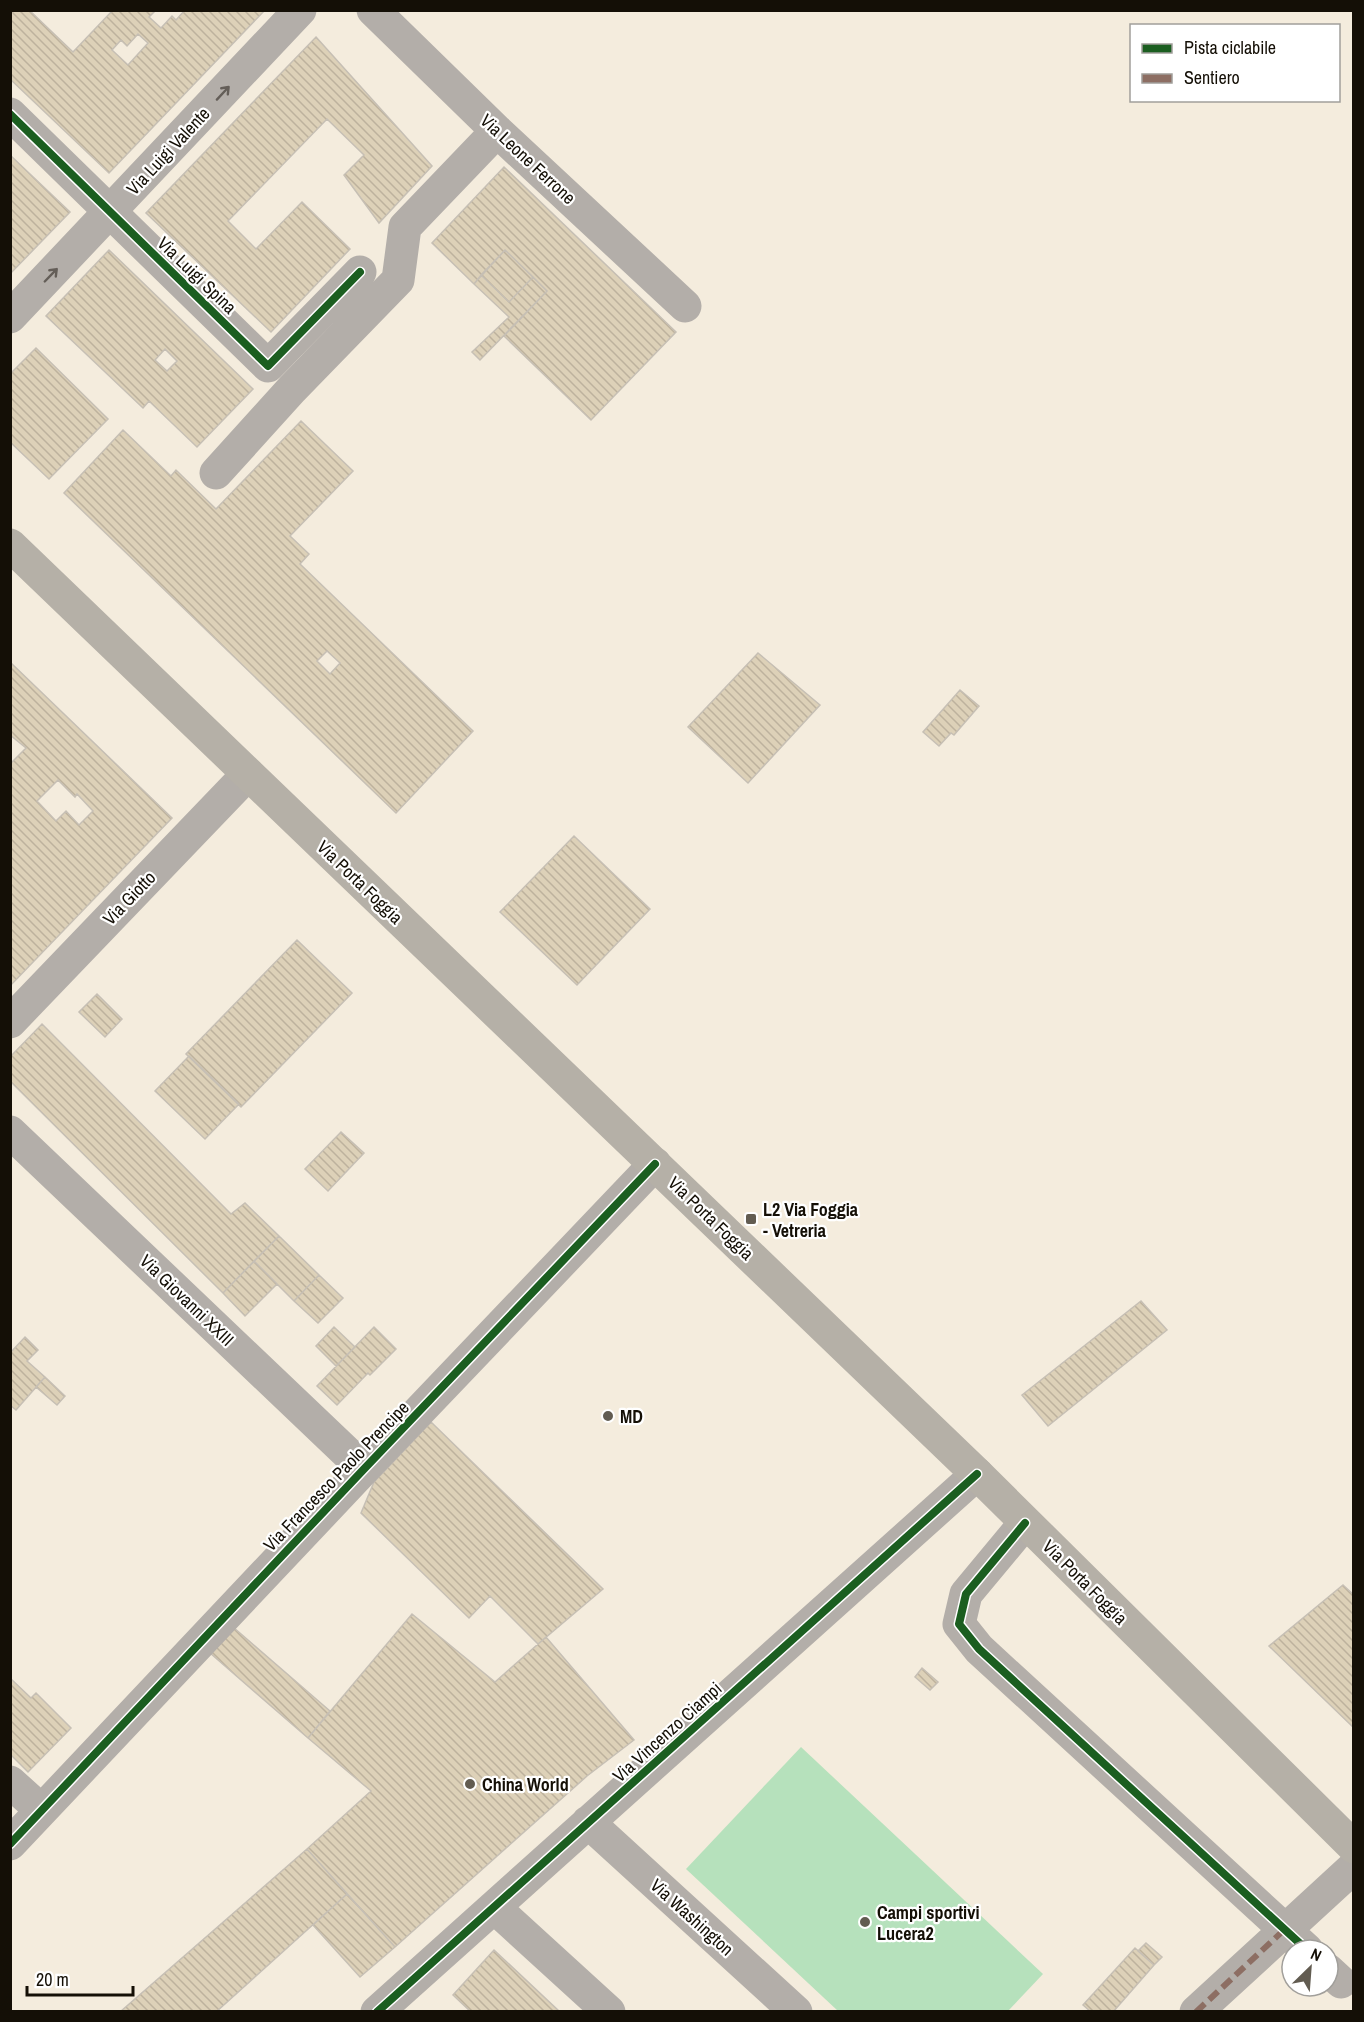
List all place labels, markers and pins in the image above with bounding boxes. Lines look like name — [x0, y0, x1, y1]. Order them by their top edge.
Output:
place label: L2 Via Foggia - Vetreria — [763, 1197, 859, 1243]
marker: L2 Via Foggia - Vetreria — [744, 1212, 758, 1226]
place label: MD — [620, 1404, 643, 1429]
marker: MD — [601, 1409, 615, 1423]
place label: China World — [482, 1772, 569, 1797]
marker: China World — [463, 1777, 477, 1791]
place label: Campi sportivi Lucera2 — [877, 1900, 980, 1946]
marker: Campi sportivi Lucera2 — [858, 1915, 872, 1929]

